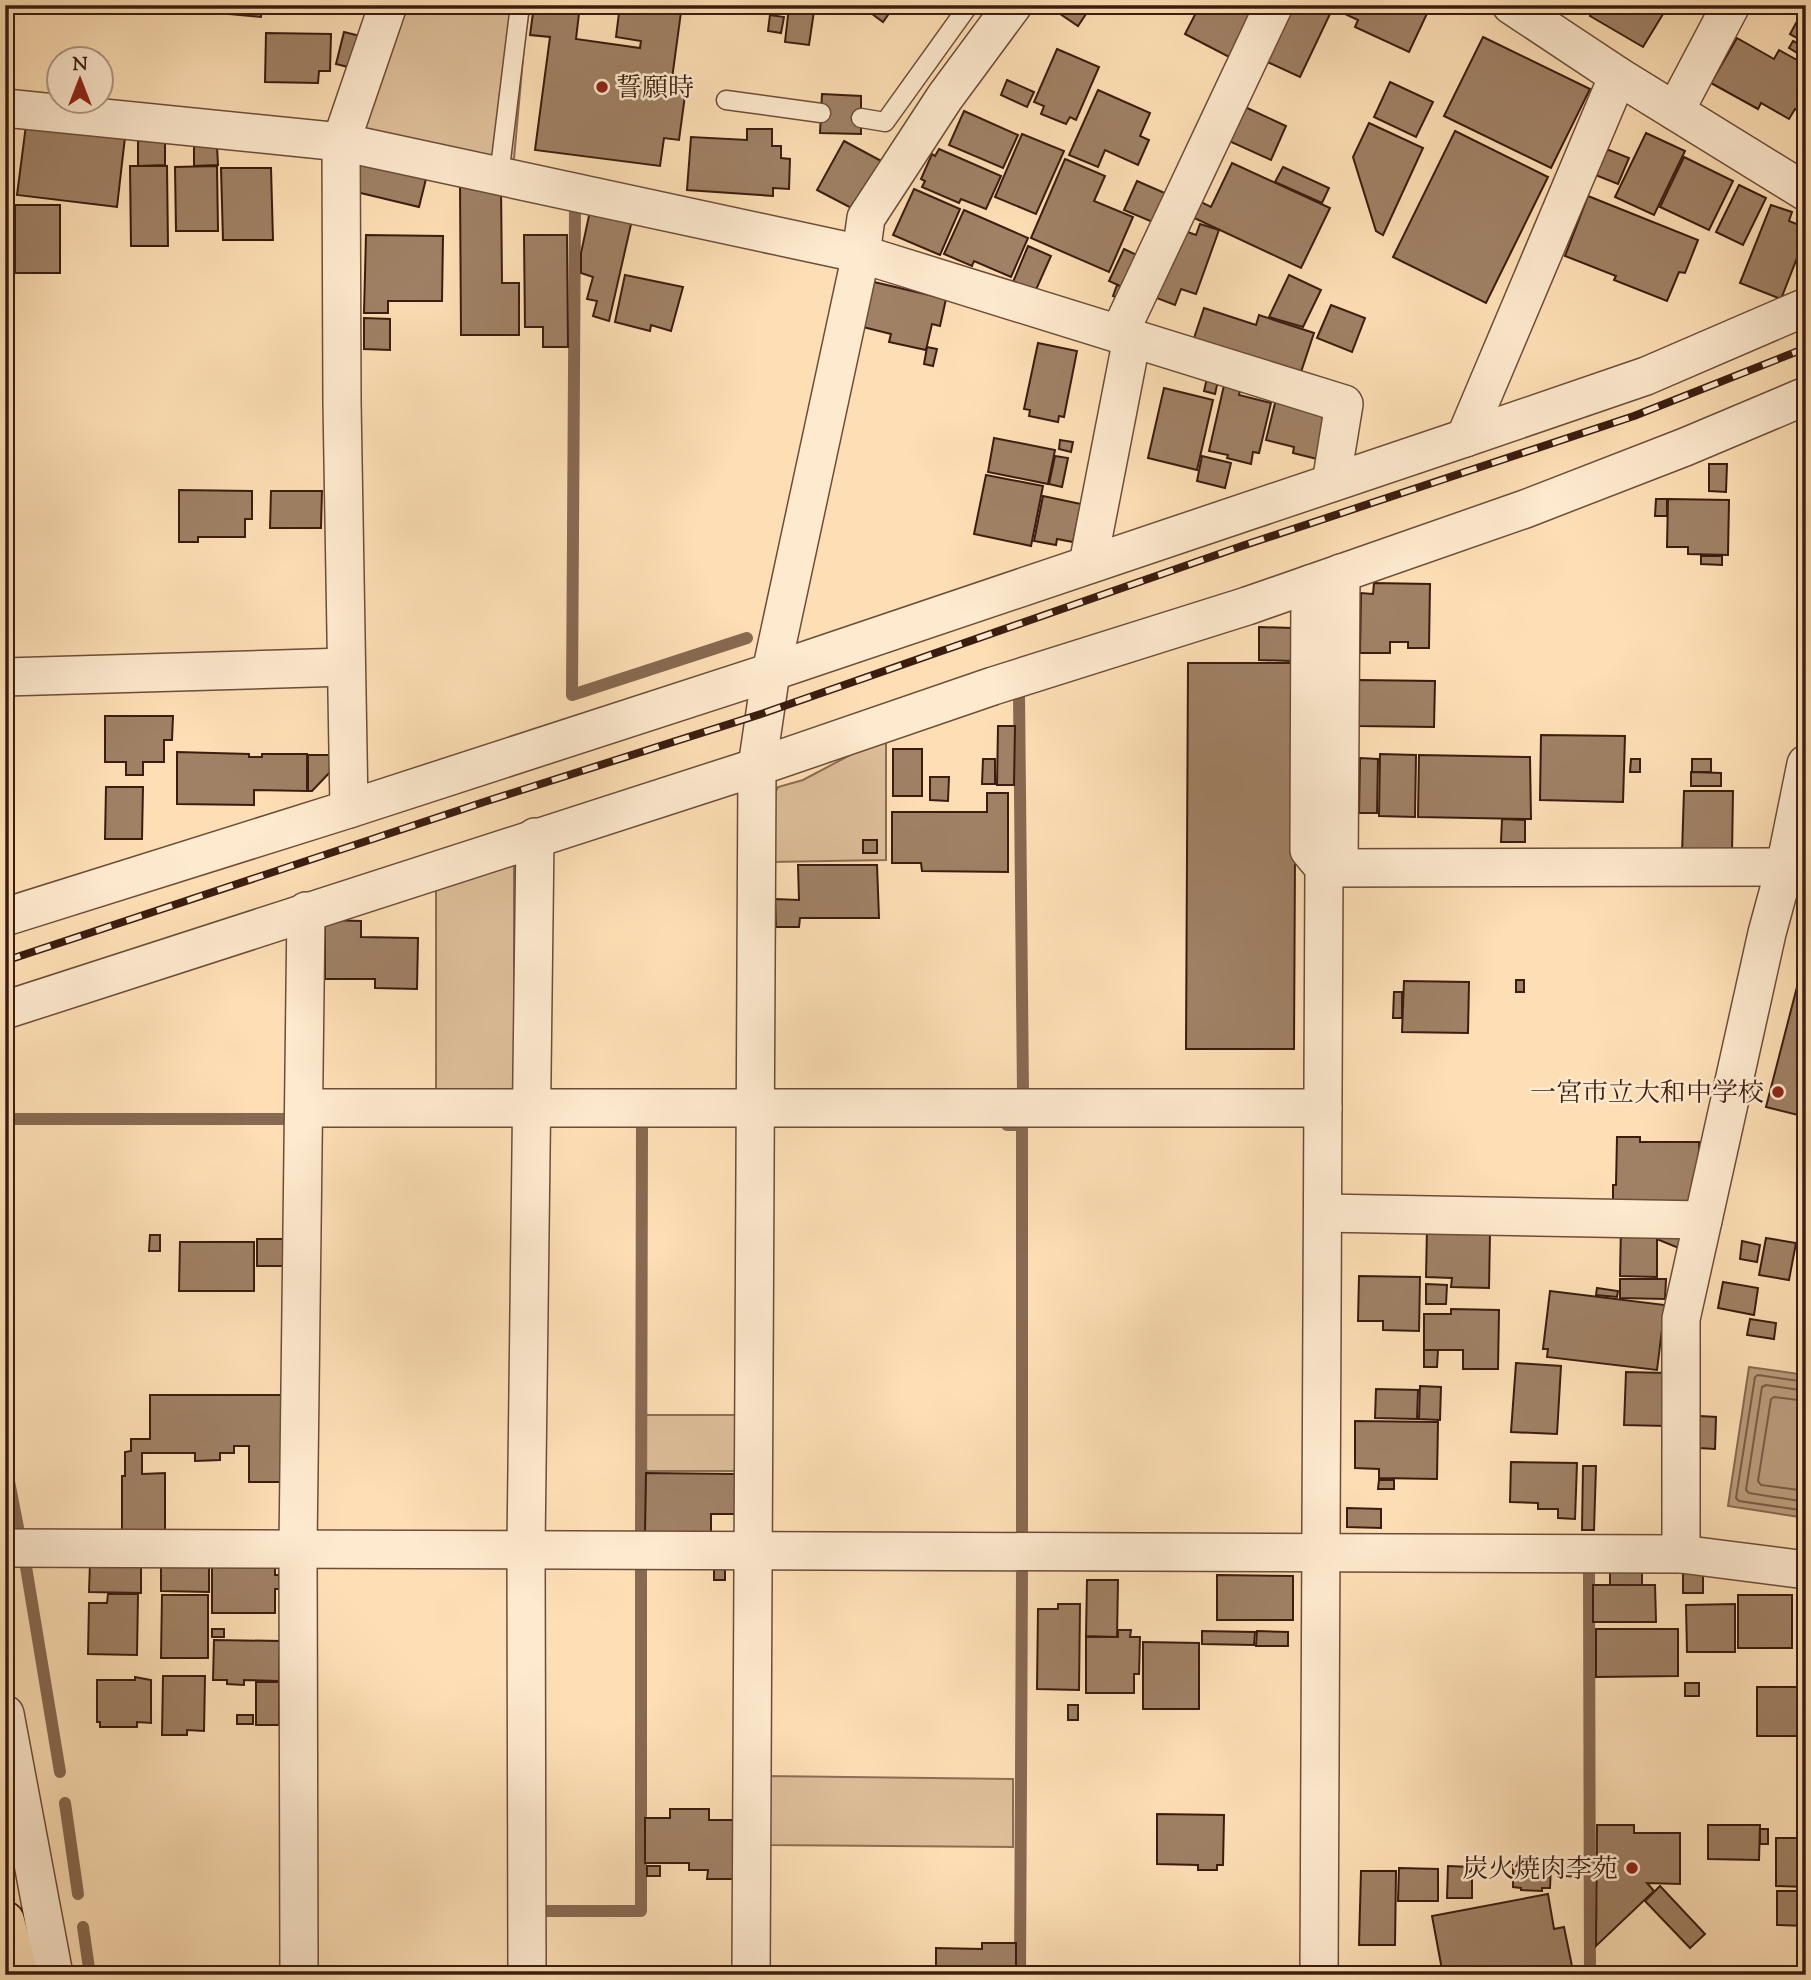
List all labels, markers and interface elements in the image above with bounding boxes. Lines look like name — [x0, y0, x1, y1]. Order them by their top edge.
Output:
north arrow — [46, 46, 116, 116]
text: N — [72, 52, 88, 79]
place label: 誓願時 — [616, 71, 694, 108]
marker: 誓願時 — [594, 79, 610, 95]
place label: 一宮市立大和中学校 — [1530, 1076, 1764, 1113]
marker: 一宮市立大和中学校 — [1770, 1084, 1786, 1100]
place label: 炭火焼肉李苑 — [1462, 1852, 1618, 1889]
marker: 炭火焼肉李苑 — [1624, 1860, 1640, 1876]

